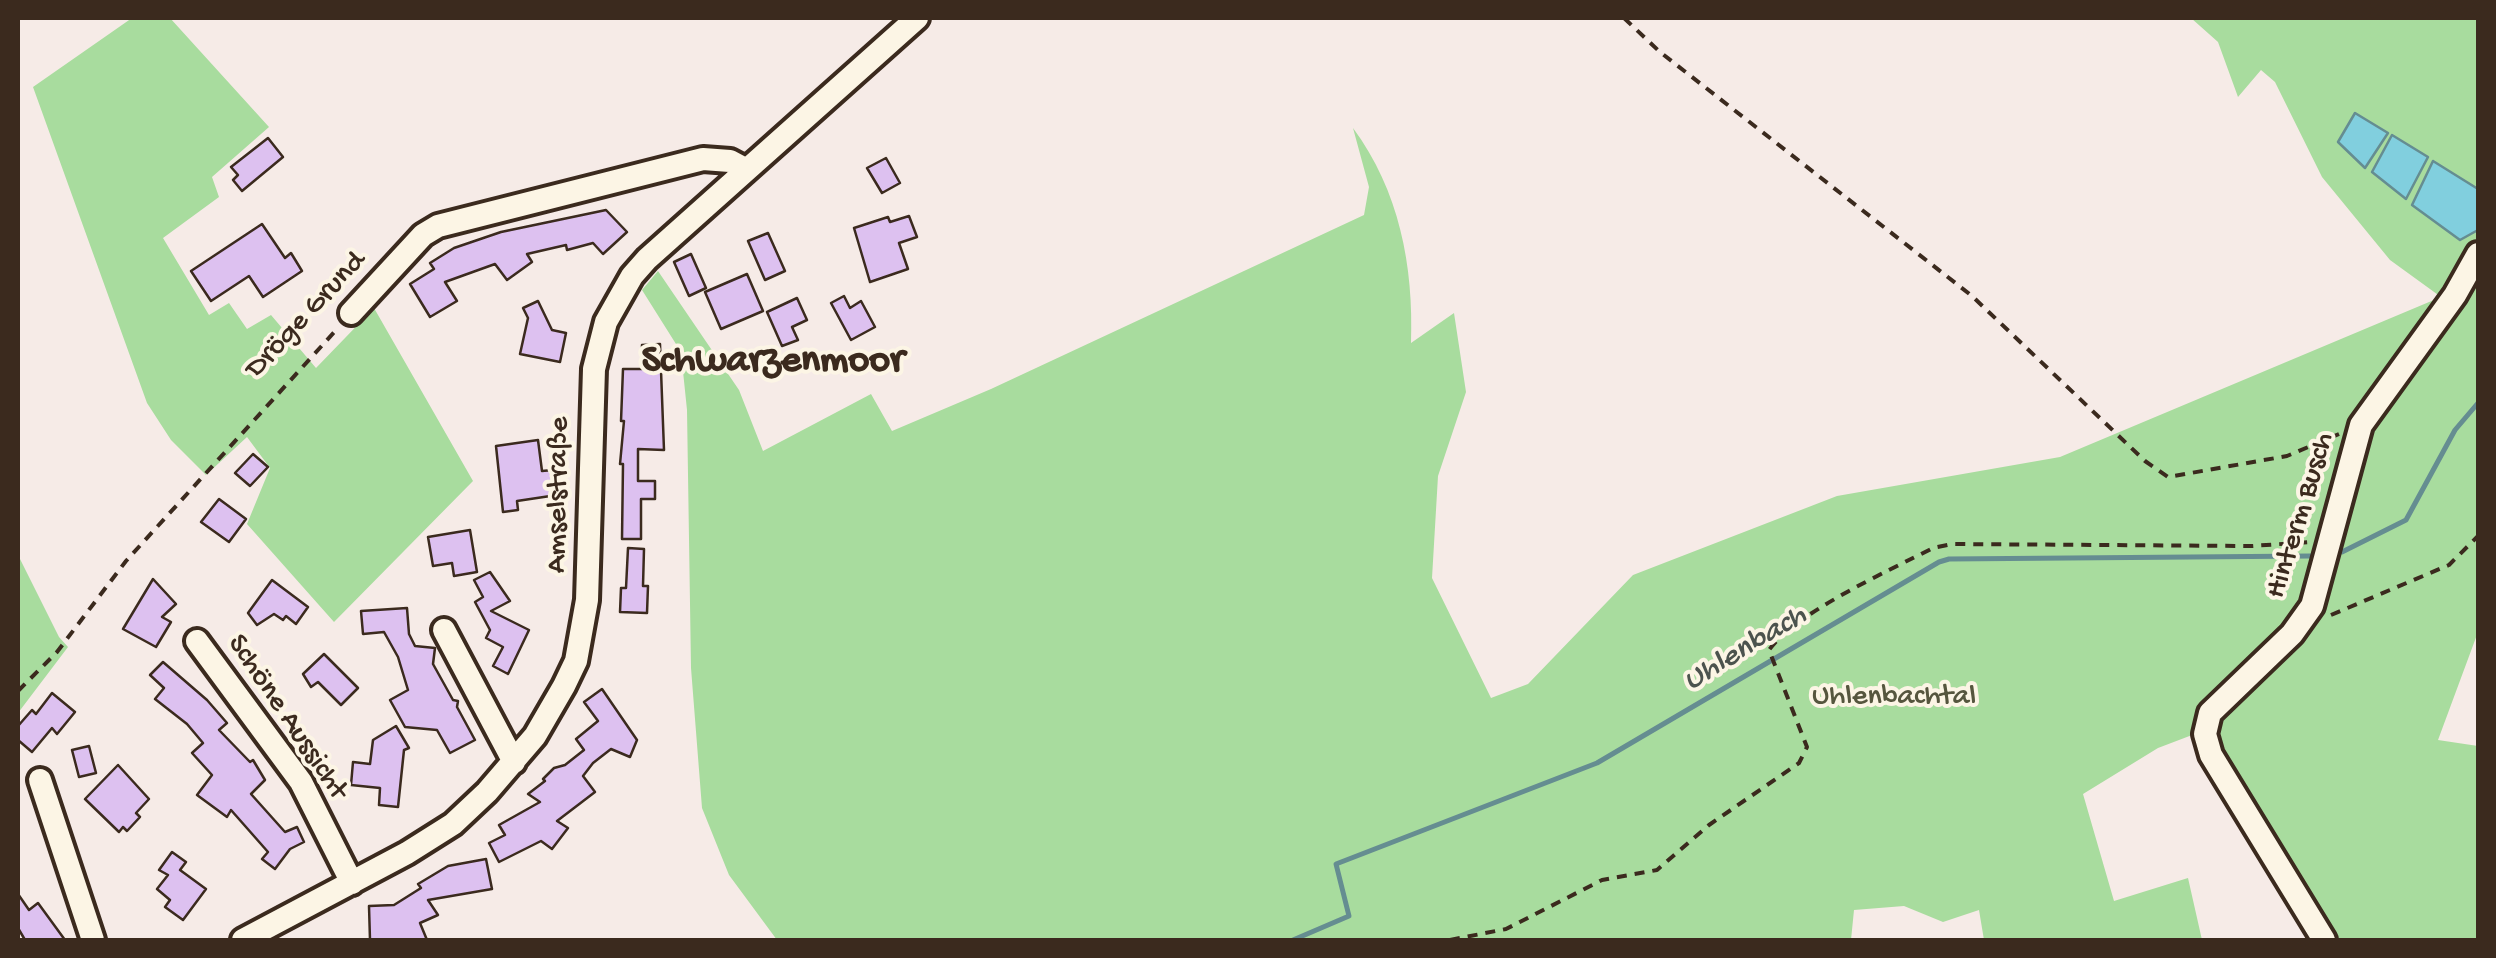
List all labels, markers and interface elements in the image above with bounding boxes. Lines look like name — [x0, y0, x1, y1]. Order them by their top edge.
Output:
street label: Dröge Grund — [239, 245, 375, 387]
district label: Schwarzenmoor — [642, 339, 904, 387]
street label: Amselstraße — [541, 416, 579, 574]
street label: Hinterm Busch — [2260, 429, 2344, 603]
water label: Uhlenbach — [1677, 598, 1815, 702]
street label: Schöne Aussicht — [218, 629, 354, 807]
park label: Uhlenbachtal — [1812, 680, 1976, 716]

